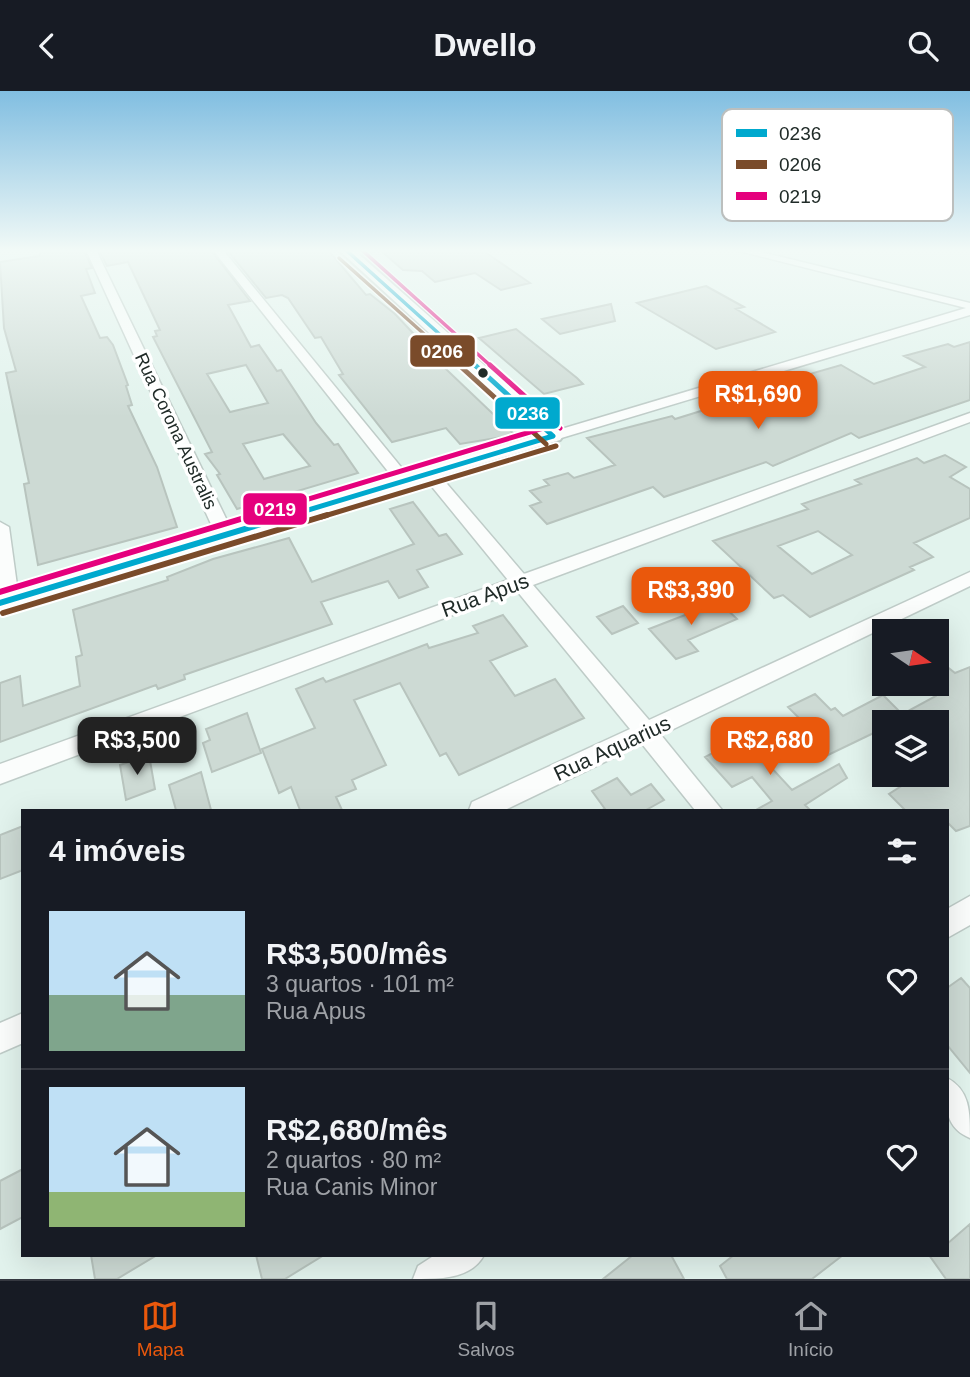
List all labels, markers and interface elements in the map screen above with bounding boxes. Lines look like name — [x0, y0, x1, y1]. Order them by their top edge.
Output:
icon: back — [28, 27, 66, 65]
text: Dwello — [433, 27, 537, 63]
icon: search — [904, 27, 942, 65]
legend — [722, 109, 953, 221]
text: 0236 — [779, 123, 821, 144]
text: 0206 — [779, 154, 821, 175]
text: 0219 — [779, 186, 821, 207]
line badge: 0206 — [409, 334, 476, 368]
text: 0206 — [421, 341, 463, 362]
street label: Rua Corona Australis — [131, 350, 221, 512]
unlabelled marker — [476, 366, 490, 380]
pin: R$1,690 — [693, 371, 823, 431]
text: R$1,690 — [715, 381, 801, 407]
line badge: 0236 — [494, 396, 561, 430]
text: 0236 — [507, 403, 549, 424]
line badge: 0219 — [242, 492, 308, 526]
text: 0219 — [254, 499, 296, 520]
pin: R$3,390 — [626, 567, 756, 627]
street label: Rua Apus — [438, 569, 532, 621]
text: R$3,390 — [648, 577, 734, 603]
north arrow — [872, 619, 948, 697]
map controls — [872, 619, 949, 787]
button: layers — [872, 710, 949, 787]
street label: Rua Aquarius — [550, 711, 674, 785]
pin: R$3,500 — [72, 717, 202, 777]
pin: R$2,680 — [705, 717, 835, 777]
text: R$3,500 — [94, 727, 180, 753]
text: R$2,680 — [727, 727, 813, 753]
icon: filters — [883, 832, 921, 870]
text: 4 imóveis — [49, 834, 186, 867]
text: R$3,500/mês — [266, 937, 448, 970]
icon: home — [105, 939, 189, 1023]
icon: heart — [883, 962, 921, 1000]
text: 3 quartos · 101 m² — [266, 971, 454, 997]
text: Rua Apus — [266, 998, 366, 1024]
text: R$2,680/mês — [266, 1113, 448, 1146]
icon: home — [105, 1115, 189, 1199]
icon: heart — [883, 1138, 921, 1176]
text: 2 quartos · 80 m² — [266, 1147, 441, 1173]
text: Rua Canis Minor — [266, 1174, 437, 1200]
tab: Mapa — [137, 1297, 184, 1361]
tab: Salvos — [458, 1297, 515, 1361]
tab: Início — [788, 1297, 833, 1361]

